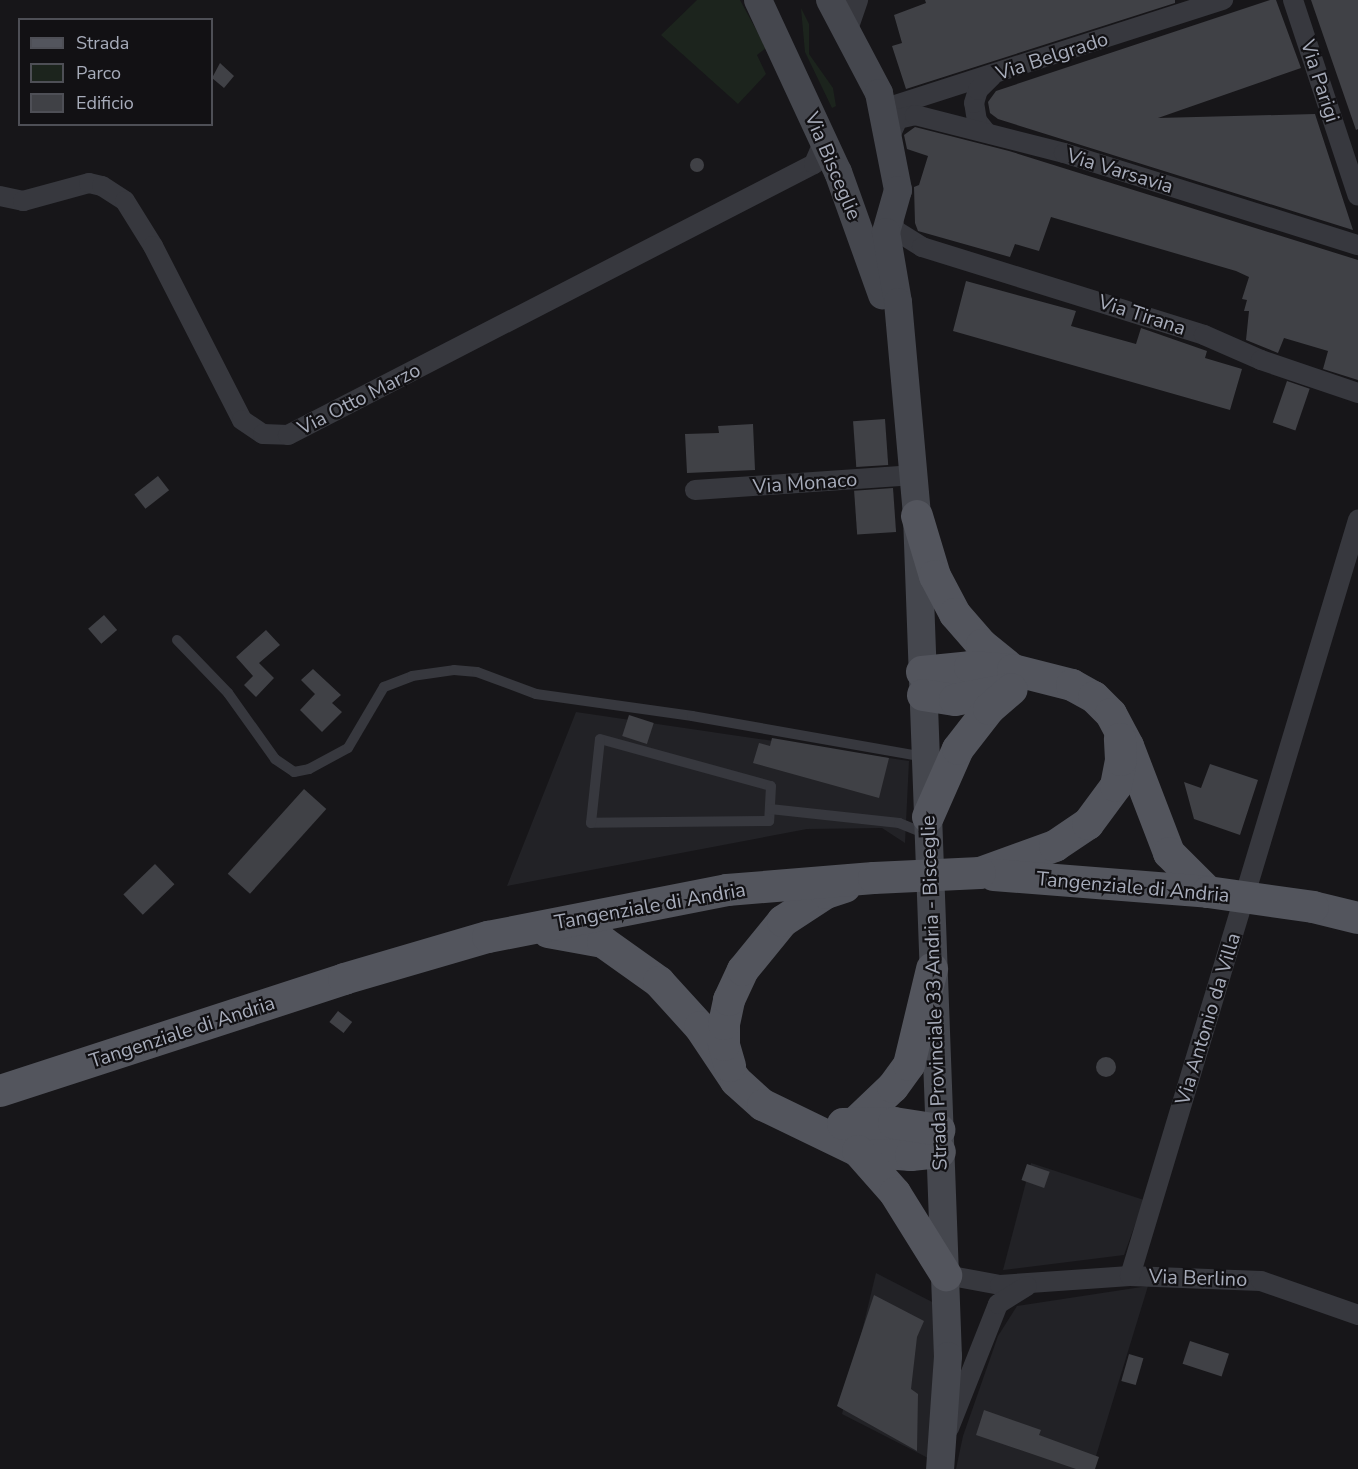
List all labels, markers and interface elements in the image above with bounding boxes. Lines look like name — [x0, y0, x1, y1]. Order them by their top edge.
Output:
legend — [18, 18, 213, 126]
street label: Via Belgrado — [993, 27, 1111, 85]
text: Strada — [76, 31, 129, 55]
street label: Via Parigi — [1295, 37, 1345, 125]
text: Parco — [76, 61, 121, 85]
text: Edificio — [76, 91, 134, 115]
street label: Via Bisceglie — [800, 109, 866, 223]
street label: Via Varsavia — [1064, 143, 1176, 199]
street label: Via Tirana — [1095, 290, 1189, 340]
street label: Via Otto Marzo — [294, 358, 424, 440]
street label: Via Monaco — [752, 467, 858, 499]
street label: Strada Provinciale 33 Andria - Bisceglie — [916, 815, 952, 1171]
street label: Tangenziale di Andria — [1035, 867, 1231, 907]
street label: Tangenziale di Andria — [553, 877, 747, 935]
street label: Via Antonio da Villa — [1170, 930, 1246, 1108]
street label: Tangenziale di Andria — [86, 991, 278, 1073]
street label: Via Berlino — [1148, 1264, 1248, 1292]

